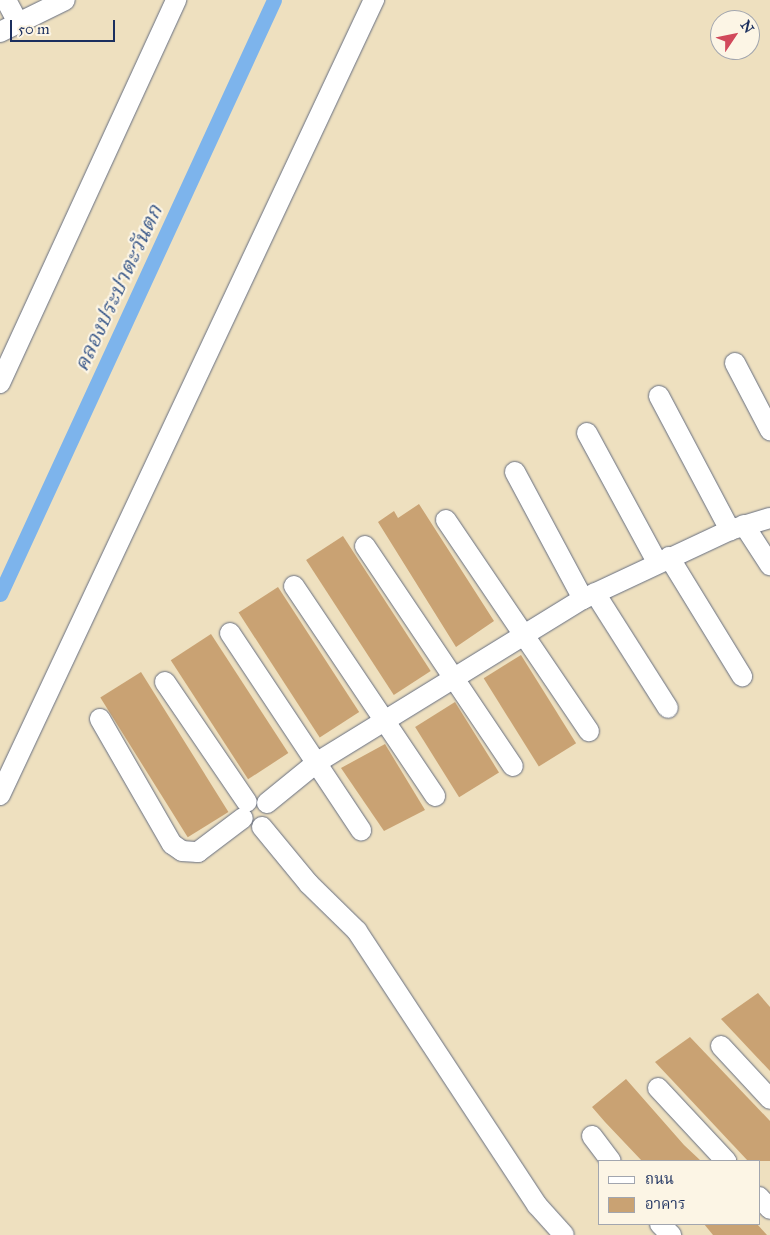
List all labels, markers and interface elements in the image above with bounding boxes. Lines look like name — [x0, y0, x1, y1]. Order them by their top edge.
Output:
scale bar — [12, 10, 118, 42]
north arrow — [710, 10, 760, 60]
text: N — [737, 17, 757, 37]
text: 50 m — [18, 20, 50, 38]
water label: คลองประปาตะวันตก — [68, 201, 168, 375]
legend — [598, 1160, 760, 1225]
text: ถนน — [645, 1170, 674, 1188]
text: อาคาร — [645, 1195, 685, 1213]

